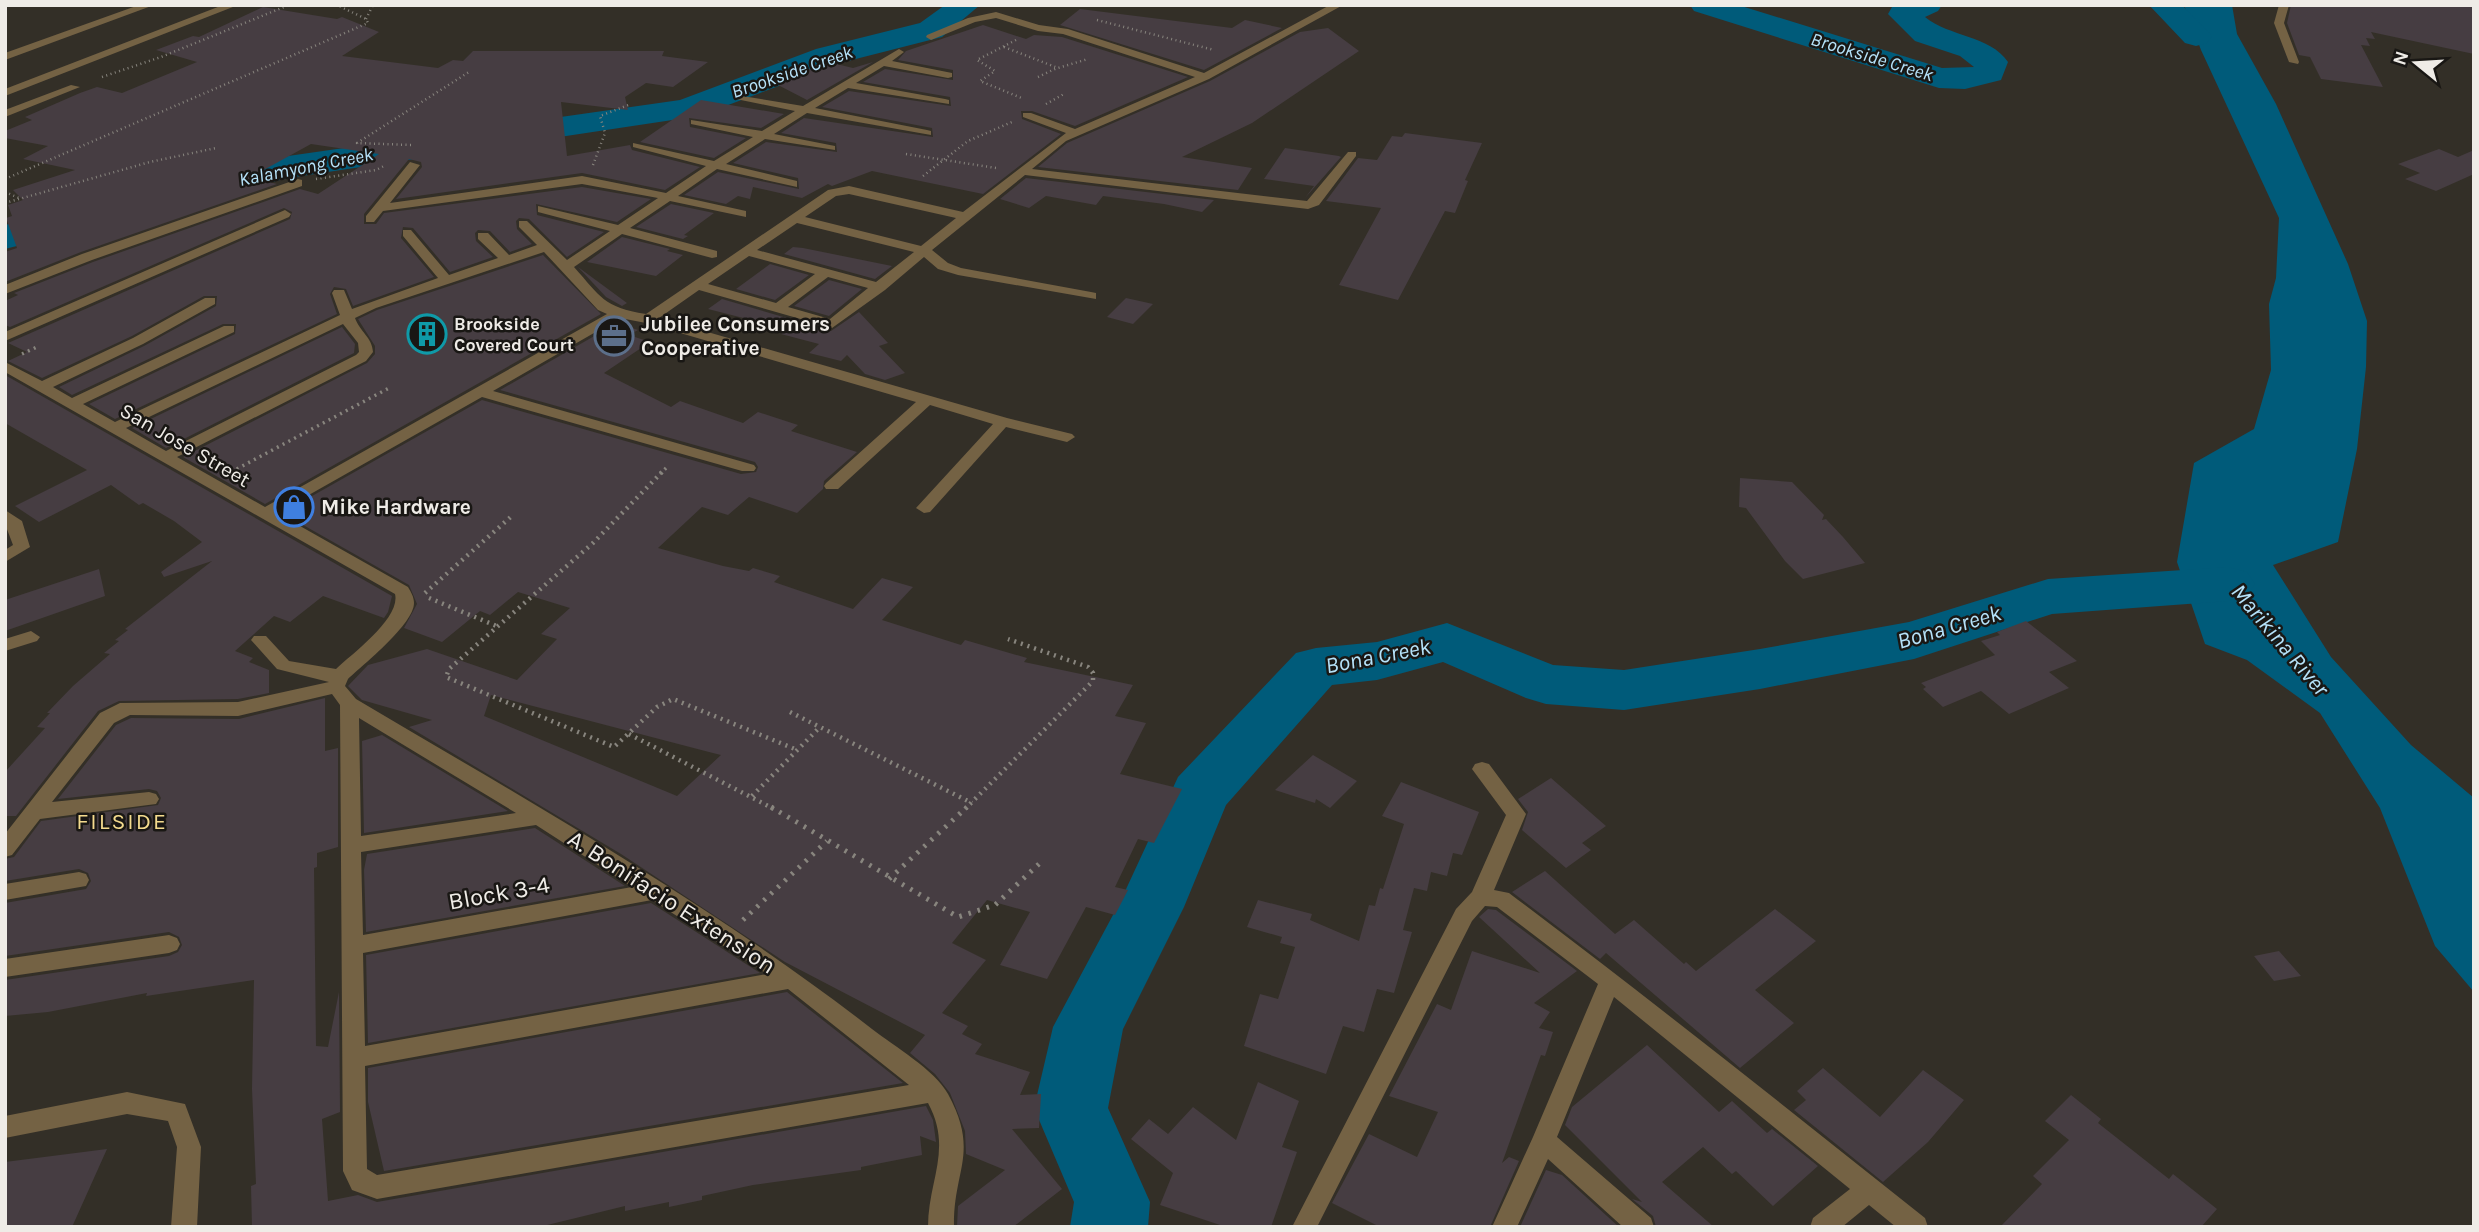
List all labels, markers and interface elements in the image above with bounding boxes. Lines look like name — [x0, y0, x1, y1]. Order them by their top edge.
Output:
water label: Brookside Creek — [1808, 28, 1936, 86]
north arrow — [2381, 28, 2451, 98]
water label: Brookside Creek — [728, 41, 856, 103]
text: N — [2388, 48, 2413, 68]
water label: Kalamyong Creek — [237, 143, 375, 191]
place label: Jubilee Consumers Cooperative — [641, 312, 830, 360]
building icon: Brookside Covered Court — [406, 313, 448, 355]
place label: Brookside Covered Court — [454, 313, 574, 356]
office icon: Jubilee Consumers Cooperative — [593, 315, 635, 357]
street label: San Jose Street — [116, 398, 254, 492]
shop icon: Mike Hardware — [273, 486, 315, 528]
place label: Mike Hardware — [321, 495, 471, 519]
water label: Marikina River — [2225, 578, 2335, 702]
water label: Bona Creek — [1894, 599, 2004, 655]
water label: Bona Creek — [1323, 633, 1433, 679]
district label: FILSIDE — [76, 808, 168, 835]
street label: A. Bonifacio Extension — [563, 824, 781, 980]
street label: Block 3-4 — [446, 870, 552, 916]

